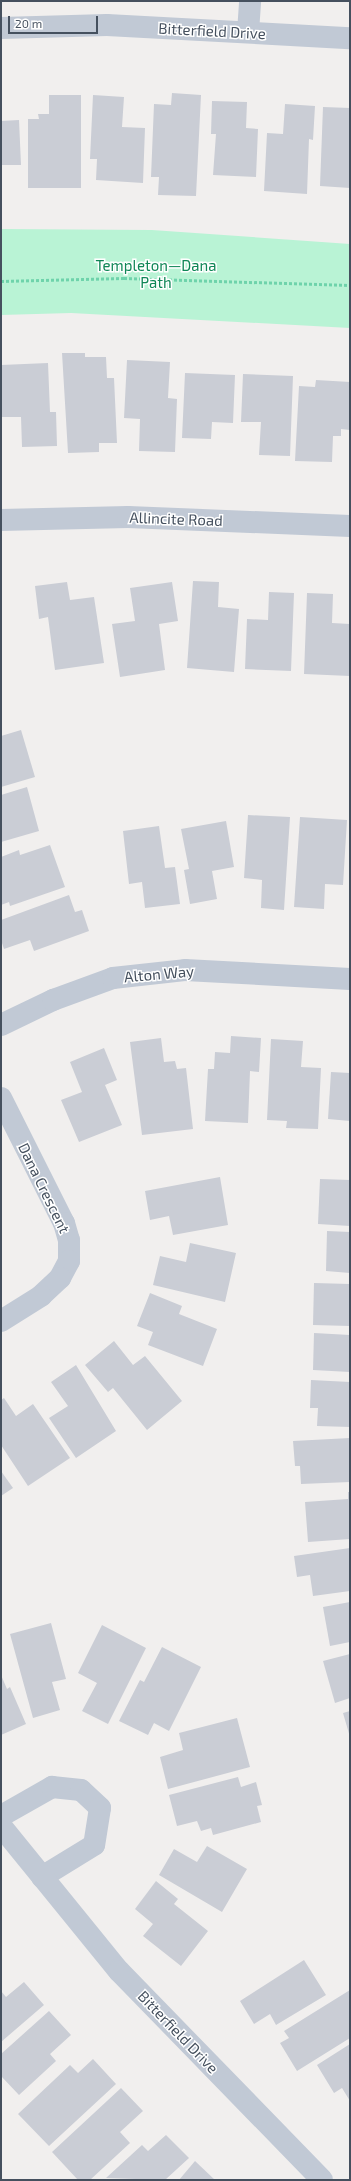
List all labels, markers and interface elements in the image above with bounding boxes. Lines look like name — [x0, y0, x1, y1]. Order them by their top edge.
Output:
scale bar — [10, 8, 100, 34]
text: 20 m — [15, 16, 42, 30]
street label: Bitterfield Drive — [158, 19, 266, 43]
park label: Templeton—Dana Path — [96, 256, 216, 291]
street label: Allincite Road — [129, 508, 223, 530]
street label: Alton Way — [123, 962, 195, 986]
street label: Dana Crescent — [14, 1140, 74, 1236]
street label: Bitterfield Drive — [134, 1987, 222, 2077]

